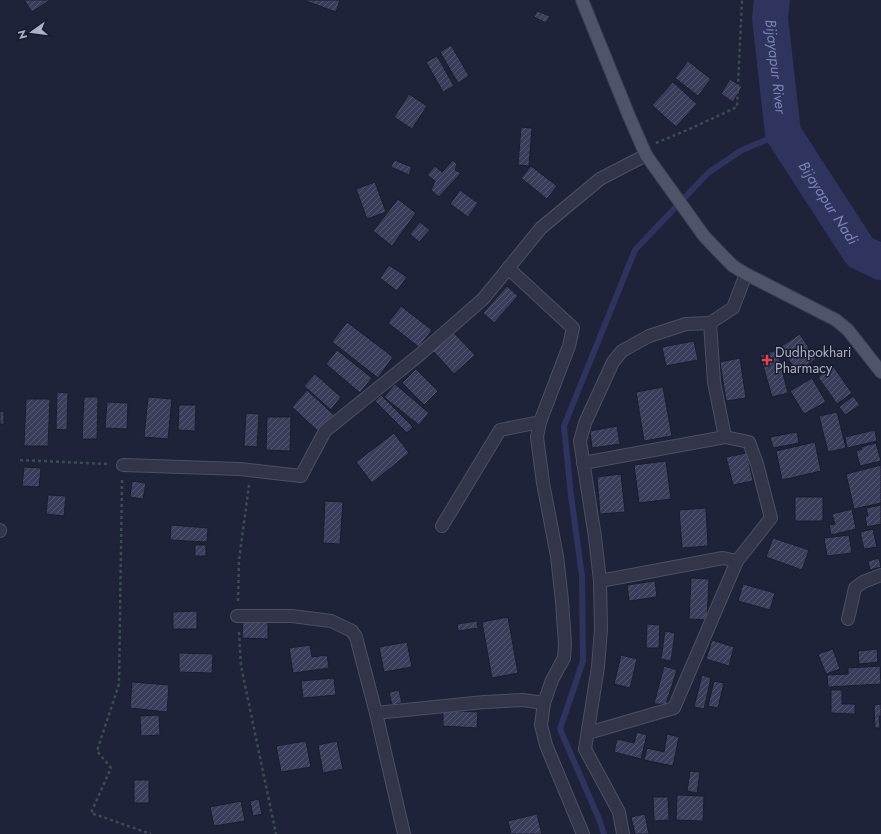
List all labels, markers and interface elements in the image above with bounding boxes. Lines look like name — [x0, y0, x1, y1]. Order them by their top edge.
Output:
north arrow — [12, 12, 52, 52]
water label: Bijayapur River — [759, 18, 792, 116]
text: N — [13, 28, 31, 41]
water label: Bijayapur Nadi — [793, 157, 864, 249]
place label: Dudhpokhari Pharmacy — [775, 342, 852, 378]
marker: Dudhpokhari Pharmacy — [762, 355, 772, 365]

